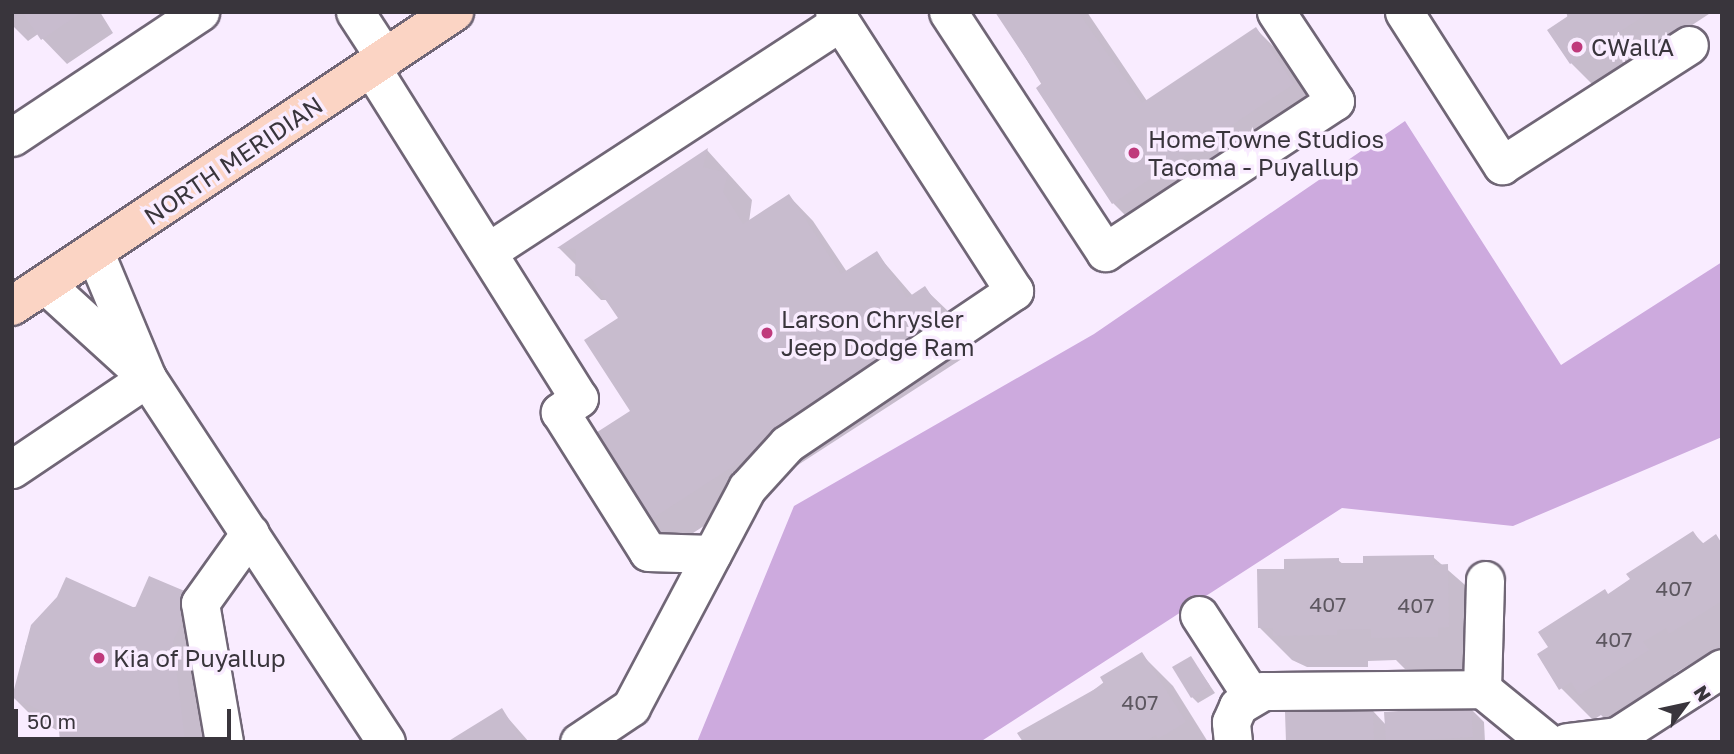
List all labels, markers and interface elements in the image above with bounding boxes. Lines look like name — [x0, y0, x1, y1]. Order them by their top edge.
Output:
place label: CWallA — [1591, 33, 1674, 61]
marker: CWallA — [1569, 39, 1585, 55]
street label: NORTH MERIDIAN — [138, 90, 328, 230]
place label: HomeTowne Studios Tacoma - Puyallup — [1148, 125, 1384, 181]
marker: HomeTowne Studios Tacoma - Puyallup — [1126, 145, 1142, 161]
place label: Larson Chrysler Jeep Dodge Ram — [781, 305, 974, 361]
marker: Larson Chrysler Jeep Dodge Ram — [759, 325, 775, 341]
house number: 407 — [1656, 575, 1692, 601]
house number: 407 — [1310, 591, 1346, 617]
house number: 407 — [1398, 592, 1434, 618]
house number: 407 — [1596, 626, 1632, 652]
place label: Kia of Puyallup — [113, 644, 286, 672]
marker: Kia of Puyallup — [91, 650, 107, 666]
north arrow — [1650, 670, 1720, 740]
text: N — [1689, 681, 1717, 706]
house number: 407 — [1122, 689, 1158, 715]
scale bar — [18, 694, 234, 738]
text: 50 m — [27, 708, 76, 734]

